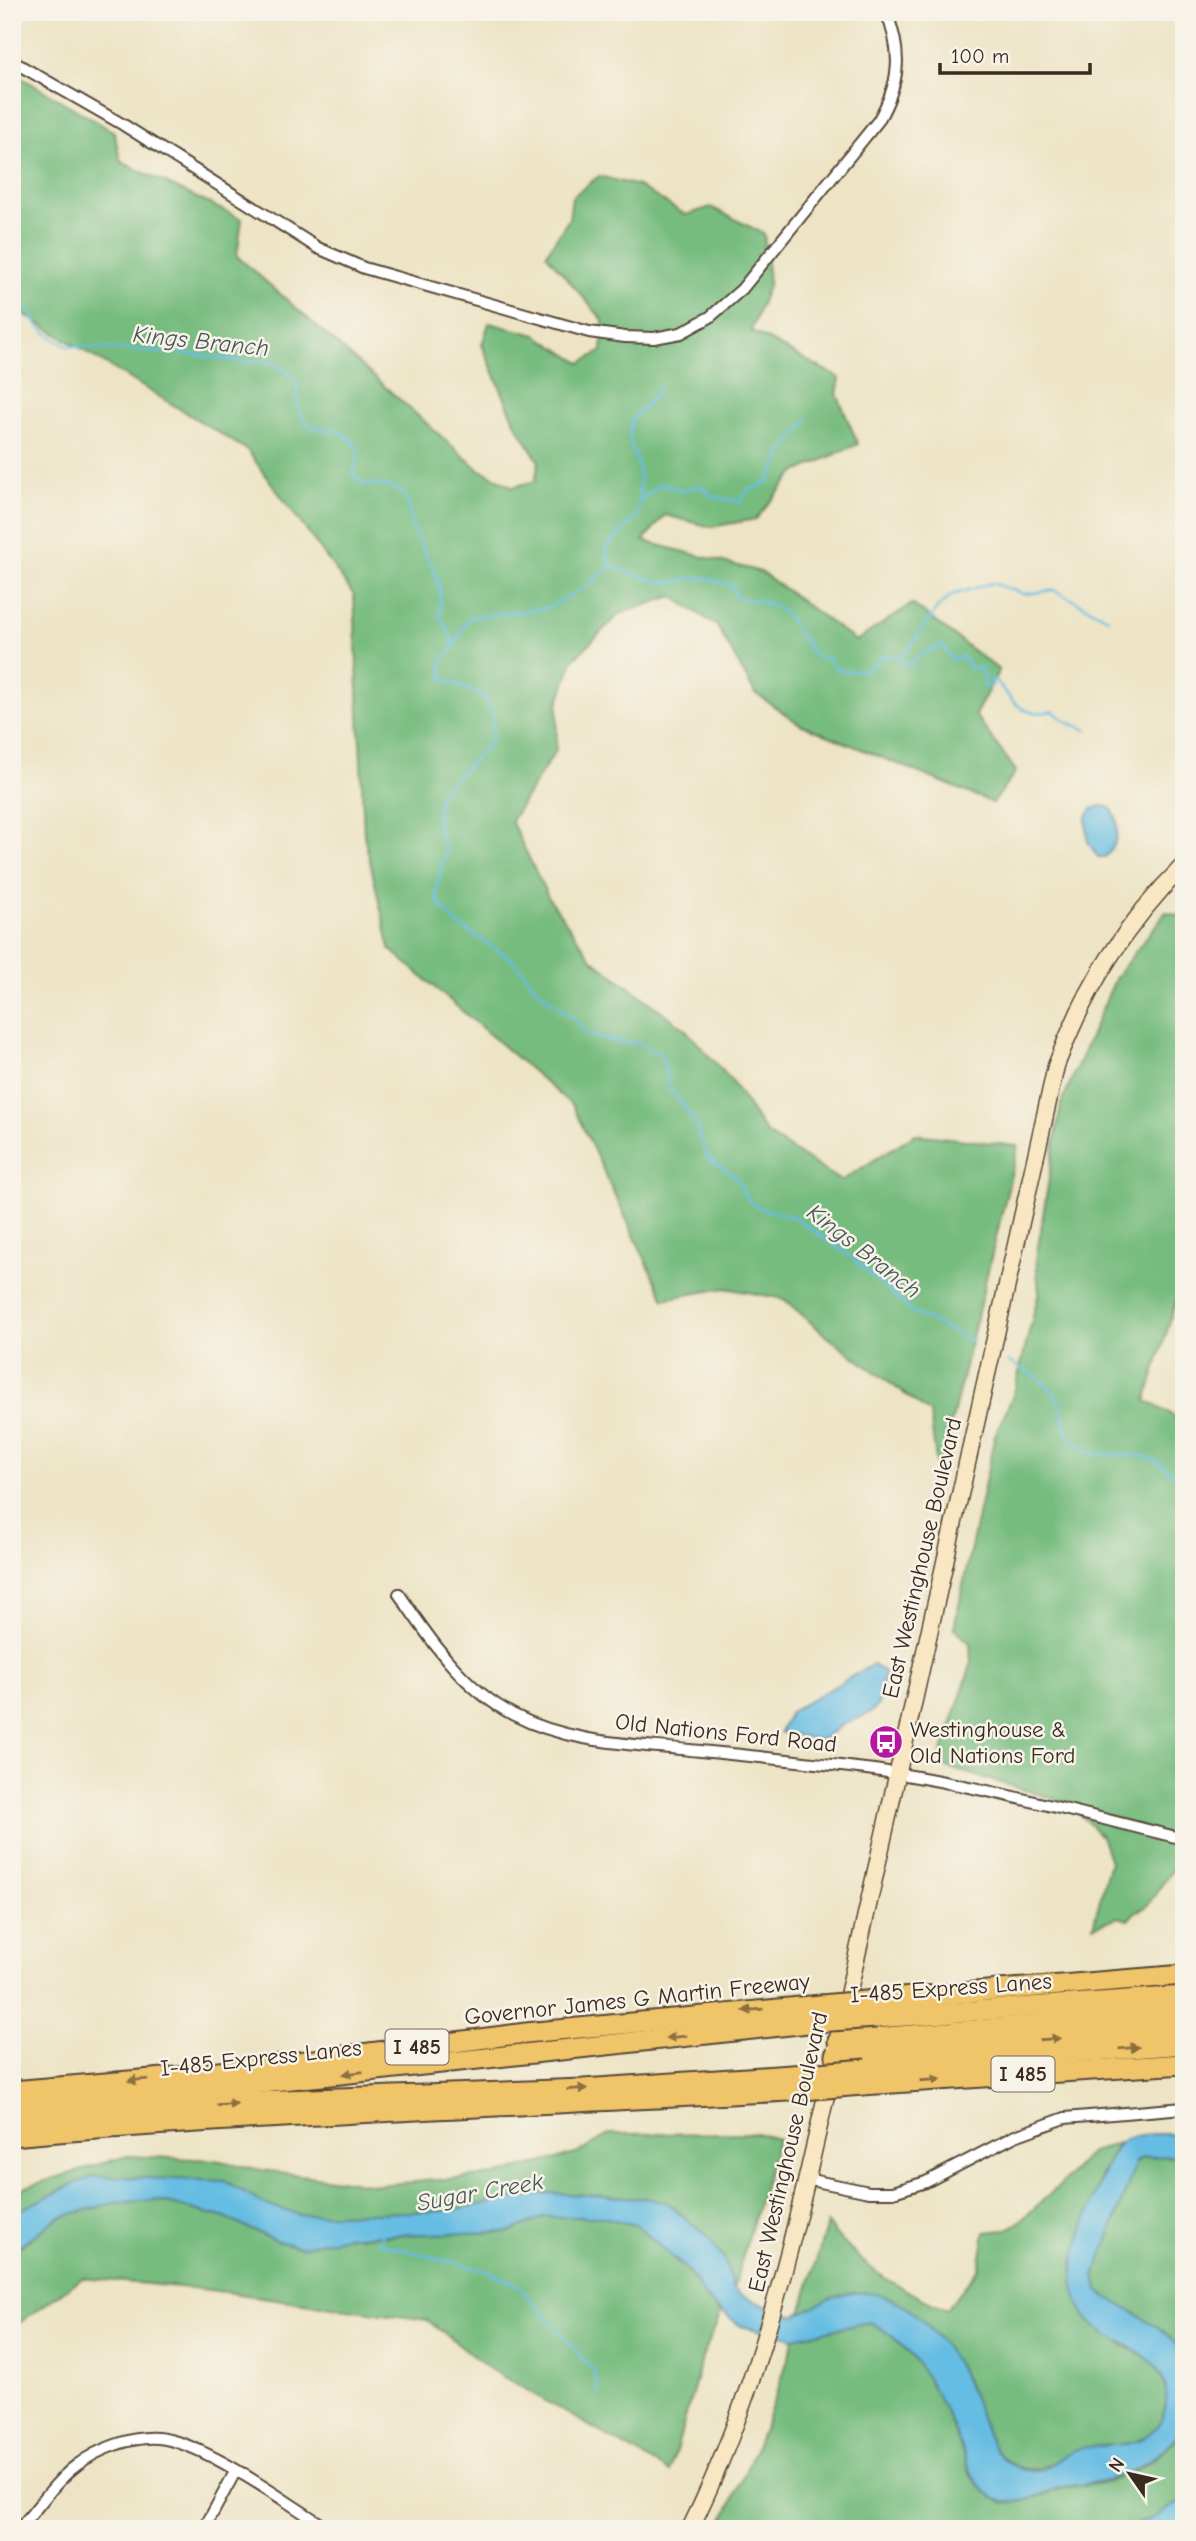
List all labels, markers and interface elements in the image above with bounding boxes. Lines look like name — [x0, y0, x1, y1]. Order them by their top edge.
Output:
scale bar — [940, 32, 1091, 76]
text: 100 m — [951, 44, 1009, 68]
water label: Kings Branch — [132, 320, 270, 362]
water label: Kings Branch — [802, 1198, 926, 1304]
street label: East Westinghouse Boulevard — [877, 1415, 967, 1701]
street label: Old Nations Ford Road — [614, 1708, 838, 1758]
place label: Westinghouse & Old Nations Ford — [910, 1716, 1075, 1769]
bus stop icon: Westinghouse & Old Nations Ford — [867, 1723, 905, 1761]
street label: Governor James G Martin Freeway — [463, 1967, 812, 2031]
street label: I-485 Express Lanes — [849, 1967, 1053, 2009]
one-way arrow — [742, 2005, 764, 2016]
street label: East Westinghouse Boulevard — [743, 2009, 833, 2295]
road number: I 485 — [386, 2030, 448, 2064]
one-way arrow — [665, 2031, 687, 2042]
one-way arrow — [1039, 2033, 1061, 2044]
street label: I-485 Express Lanes — [159, 2034, 363, 2082]
one-way arrow — [1118, 2042, 1140, 2053]
road number: I 485 — [992, 2056, 1054, 2092]
one-way arrow — [341, 2067, 363, 2078]
one-way arrow — [920, 2074, 942, 2085]
one-way arrow — [126, 2075, 148, 2086]
one-way arrow — [566, 2083, 588, 2094]
one-way arrow — [216, 2098, 238, 2109]
water label: Sugar Creek — [415, 2167, 546, 2217]
north arrow — [1094, 2440, 1164, 2510]
text: N — [1104, 2454, 1129, 2476]

